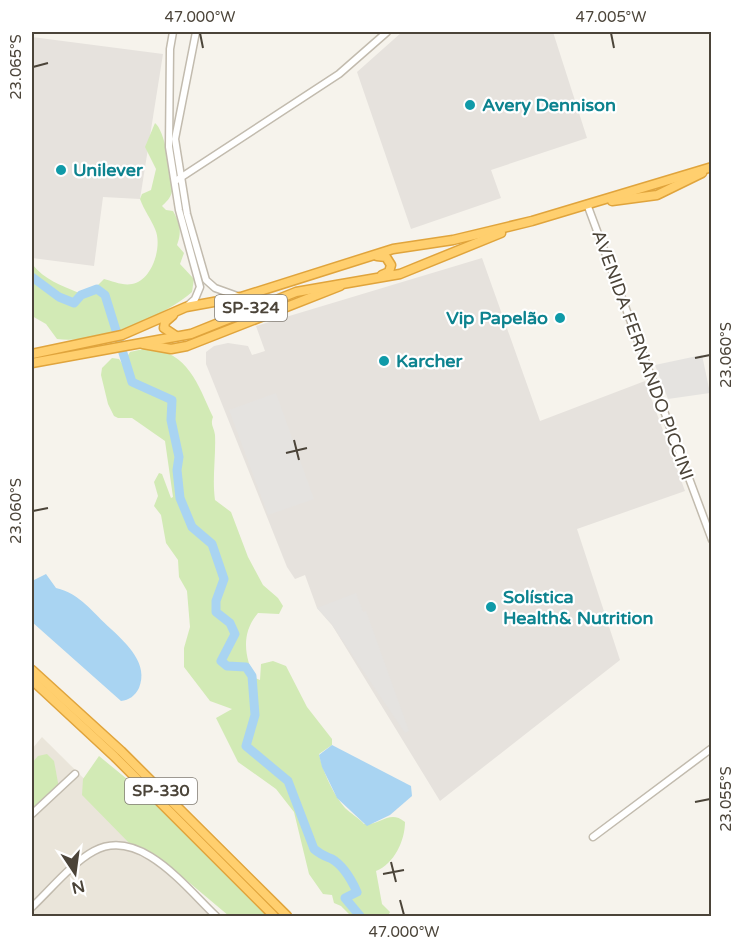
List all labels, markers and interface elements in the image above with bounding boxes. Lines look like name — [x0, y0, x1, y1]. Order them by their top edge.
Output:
text: 47.000°W — [164, 8, 236, 26]
text: 47.005°W — [576, 8, 646, 26]
text: 23.065°S — [7, 34, 25, 100]
place label: Avery Dennison — [482, 94, 616, 116]
marker: Avery Dennison — [463, 98, 477, 112]
place label: Unilever — [73, 159, 144, 181]
marker: Unilever — [54, 163, 68, 177]
street label: AVENIDA FERNANDO PICCINI — [587, 227, 699, 483]
road number: SP-324 — [215, 295, 287, 321]
place label: Vip Papelão — [446, 307, 548, 329]
marker: Vip Papelão — [553, 311, 567, 325]
text: 23.060°S — [717, 322, 735, 388]
place label: Karcher — [396, 350, 464, 372]
marker: Karcher — [377, 354, 391, 368]
text: 23.060°S — [7, 478, 25, 544]
place label: Solística Health& Nutrition — [503, 586, 653, 629]
marker: Solística Health& Nutrition — [484, 600, 498, 614]
text: 23.055°S — [717, 766, 735, 832]
road number: SP-330 — [125, 778, 197, 804]
north arrow — [45, 843, 105, 903]
text: N — [70, 875, 87, 898]
text: 47.000°W — [368, 923, 440, 941]

